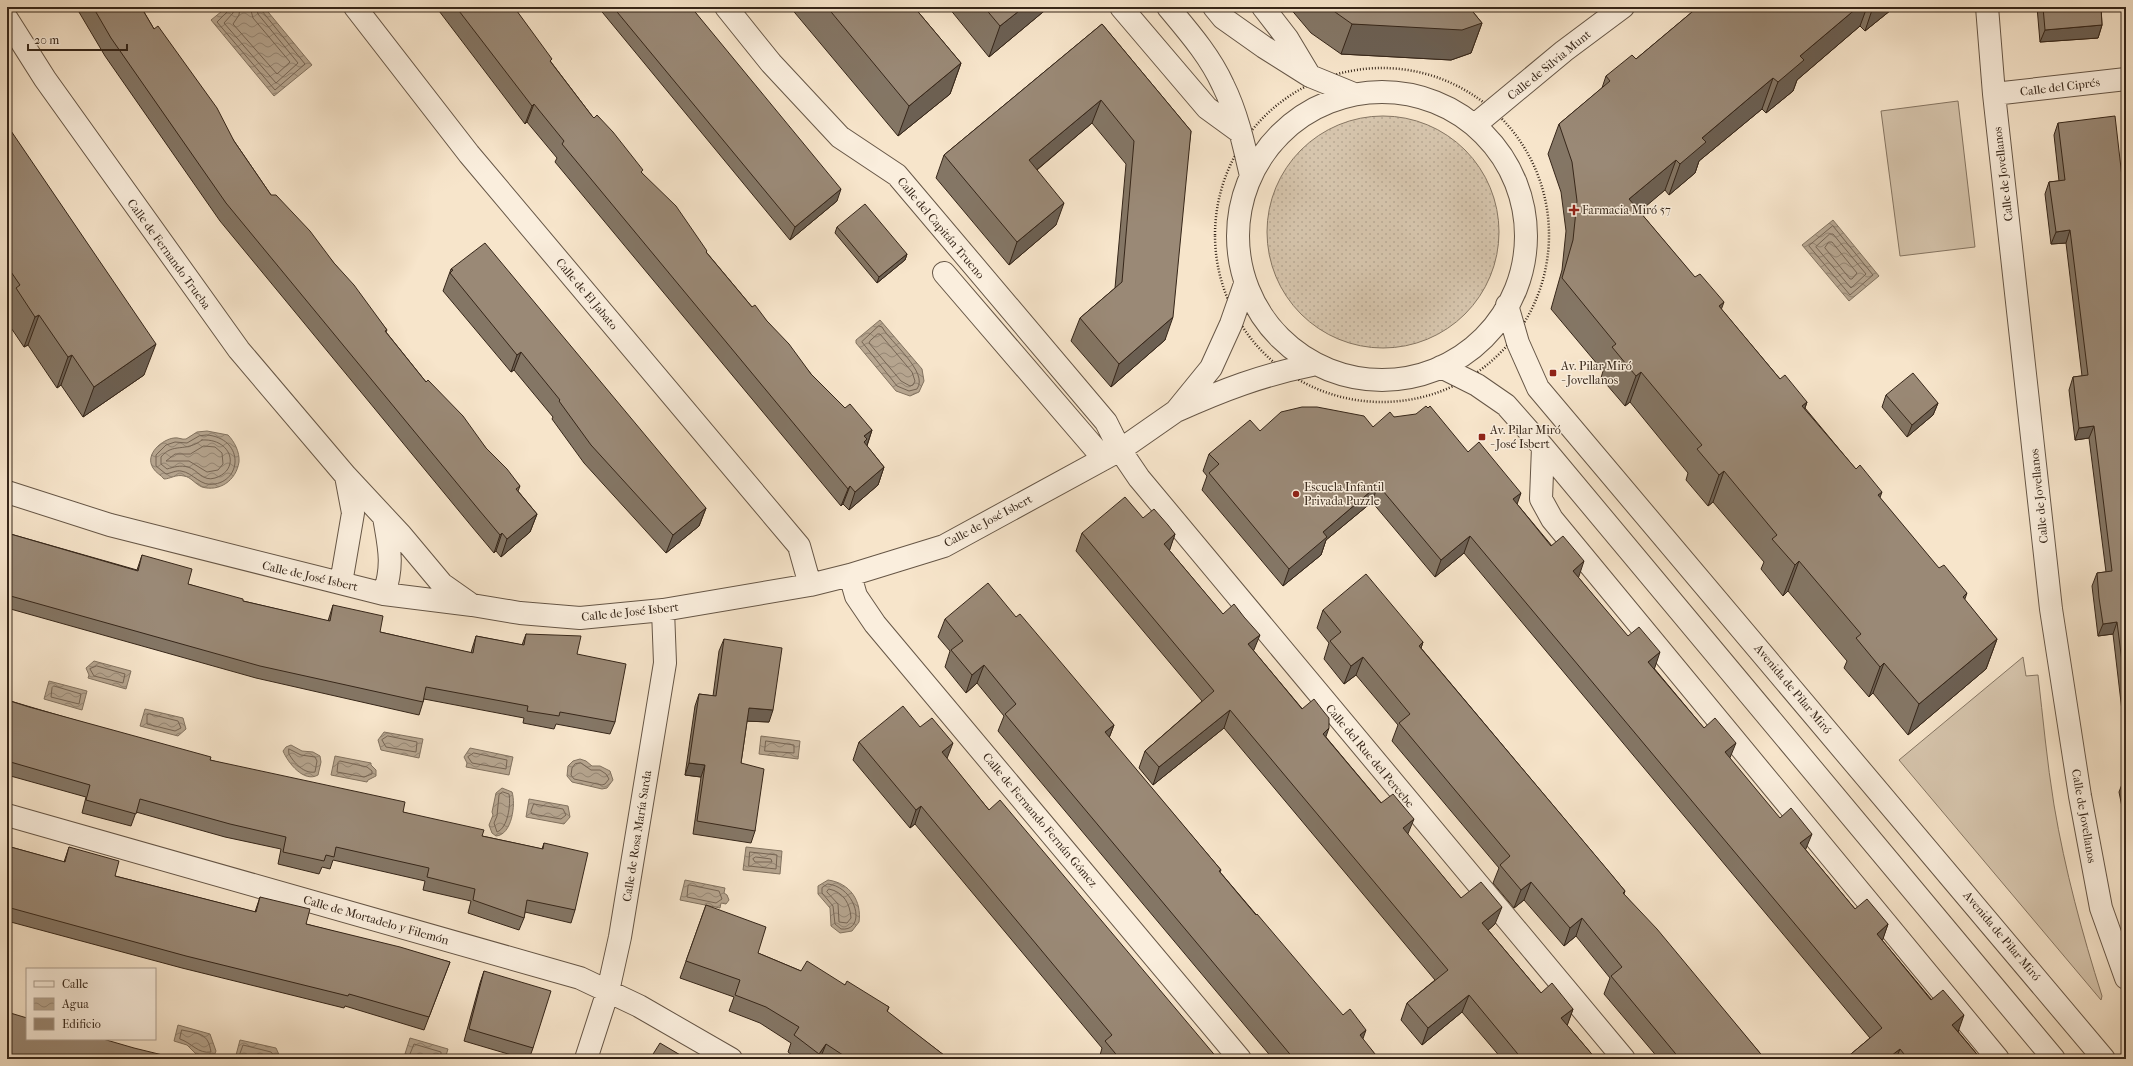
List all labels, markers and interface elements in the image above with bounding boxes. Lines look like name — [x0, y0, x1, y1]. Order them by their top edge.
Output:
scale bar — [28, 26, 127, 52]
street label: Calle de Silvia Munt — [1505, 27, 1594, 103]
text: 20 m — [34, 33, 59, 47]
street label: Calle del Ciprés — [2019, 75, 2101, 99]
street label: Calle de Jovellanos — [1990, 125, 2016, 222]
street label: Calle del Capitán Trueno — [894, 174, 988, 282]
street label: Calle de Fernando Trueba — [124, 196, 214, 312]
place label: Farmacia Miró 57 — [1582, 203, 1671, 217]
marker: Farmacia Miró 57 — [1569, 205, 1579, 215]
street label: Calle de El Jabato — [553, 255, 621, 333]
place label: Av. Pilar Miró - Jovellanos — [1560, 359, 1632, 387]
marker: Av. Pilar Miró - Jovellanos — [1548, 368, 1558, 378]
place label: Av. Pilar Miró - José Isbert — [1489, 423, 1561, 451]
marker: Av. Pilar Miró - José Isbert — [1477, 432, 1487, 442]
street label: Calle de Jovellanos — [2027, 447, 2051, 544]
place label: Escuela Infantil Privada Puzzle — [1304, 480, 1385, 508]
marker: Escuela Infantil Privada Puzzle — [1291, 489, 1301, 499]
street label: Calle de José Isbert — [942, 492, 1035, 550]
street label: Calle de José Isbert — [261, 558, 360, 594]
street label: Calle de José Isbert — [581, 600, 680, 624]
street label: Avenida de Pilar Miró — [1751, 641, 1834, 737]
street label: Calle del Rue del Percebe — [1323, 702, 1417, 811]
street label: Calle de Fernando Fernán Gómez — [980, 750, 1101, 891]
street label: Calle de Jovellanos — [2069, 768, 2099, 865]
street label: Calle de Rosa María Sarda — [620, 769, 654, 903]
street label: Avenida de Pilar Miró — [1960, 888, 2043, 984]
street label: Calle de Mortadelo y Filemón — [302, 892, 450, 948]
legend — [26, 968, 156, 1040]
text: Calle — [62, 977, 88, 991]
text: Agua — [61, 997, 89, 1011]
text: Edificio — [62, 1017, 101, 1031]

